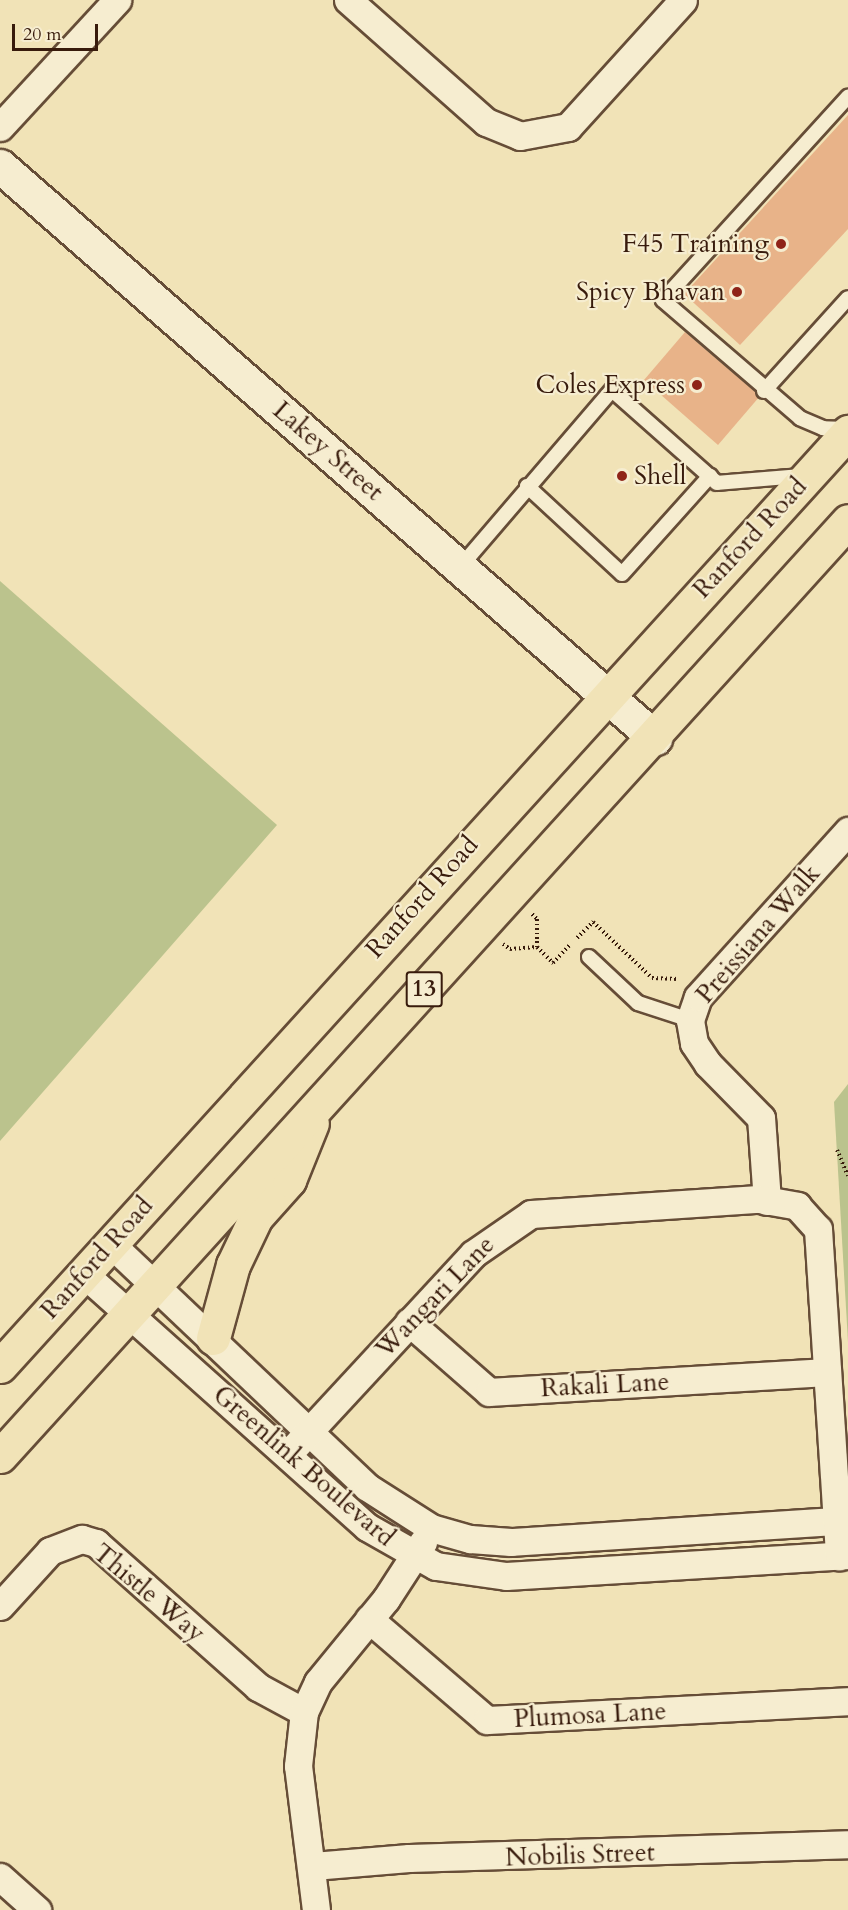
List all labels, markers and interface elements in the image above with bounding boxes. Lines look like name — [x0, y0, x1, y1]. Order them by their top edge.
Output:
scale bar — [15, 12, 100, 50]
text: 20 m — [23, 22, 62, 47]
place label: F45 Training — [622, 228, 769, 260]
marker: F45 Training — [774, 237, 788, 251]
place label: Spicy Bhavan — [576, 276, 725, 308]
marker: Spicy Bhavan — [730, 285, 744, 299]
place label: Coles Express — [535, 369, 685, 401]
marker: Coles Express — [690, 378, 704, 392]
street label: Lakey Street — [266, 395, 390, 507]
place label: Shell — [634, 460, 686, 492]
marker: Shell — [615, 469, 629, 483]
street label: Ranford Road — [686, 471, 814, 605]
street label: Ranford Road — [359, 830, 485, 964]
street label: Preissiana Walk — [689, 858, 827, 1010]
road number: 13 — [404, 968, 444, 1010]
street label: Ranford Road — [34, 1191, 160, 1325]
street label: Wangari Lane — [369, 1229, 501, 1365]
street label: Rakali Lane — [540, 1366, 670, 1404]
street label: Greenlink Boulevard — [207, 1379, 401, 1553]
street label: Thistle Way — [87, 1537, 211, 1649]
street label: Plumosa Lane — [513, 1695, 667, 1735]
street label: Nobilis Street — [505, 1837, 655, 1873]

